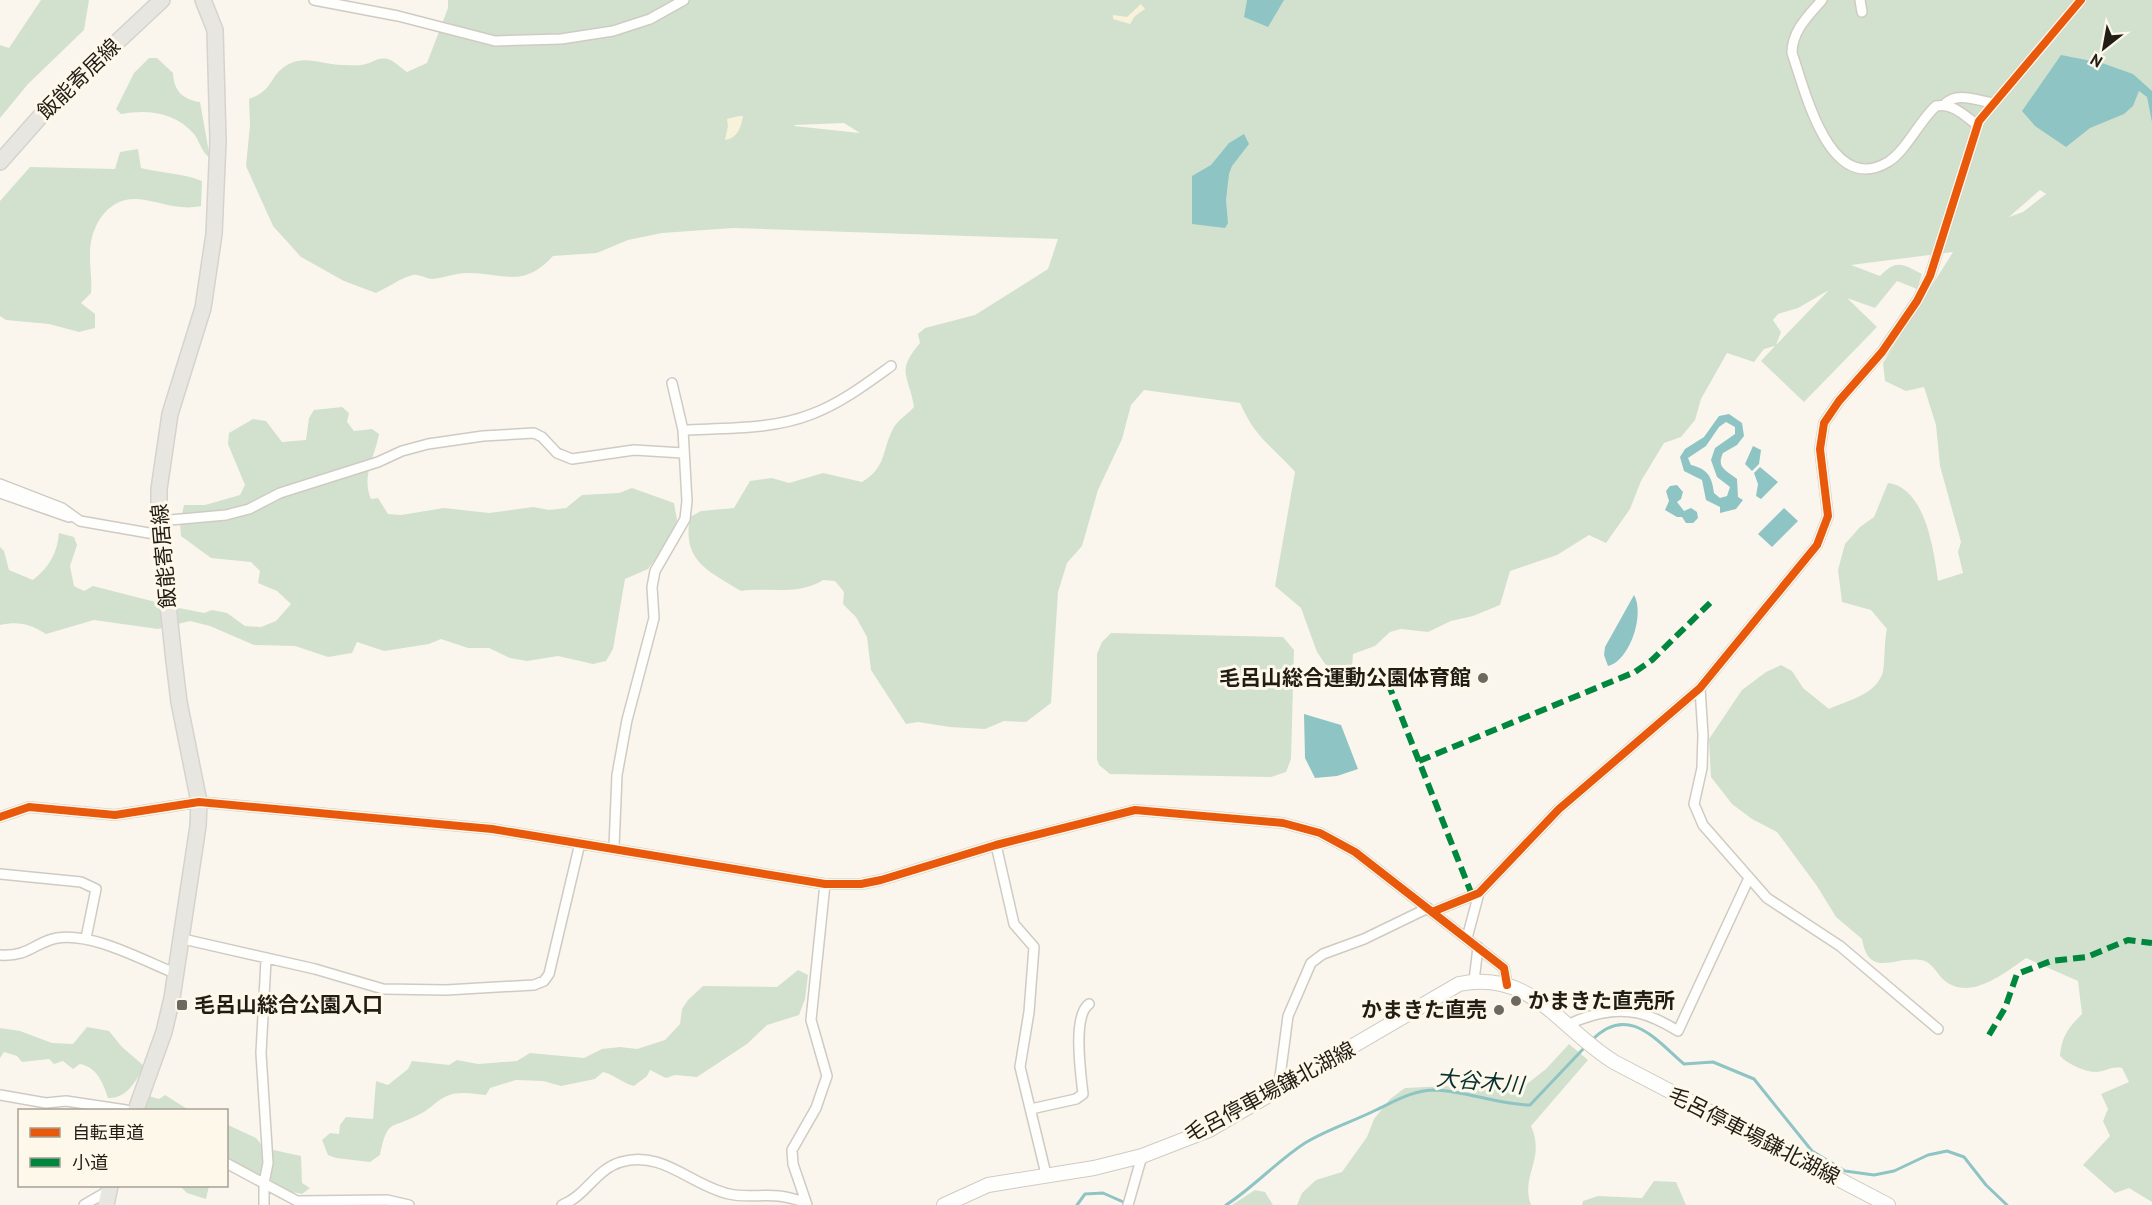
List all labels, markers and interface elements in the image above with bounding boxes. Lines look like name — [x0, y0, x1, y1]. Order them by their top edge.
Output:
north arrow — [2074, 18, 2134, 78]
street label: 飯能寄居線 — [32, 32, 126, 125]
text: N — [2087, 50, 2106, 72]
street label: 飯能寄居線 — [145, 503, 182, 610]
place label: 毛呂山総合運動公園体育館 — [1219, 664, 1471, 691]
marker: 毛呂山総合運動公園体育館 — [1476, 671, 1490, 685]
place label: かまきた直売所 — [1528, 987, 1675, 1014]
place label: 毛呂山総合公園入口 — [194, 991, 383, 1018]
marker: かまきた直売所 — [1509, 994, 1523, 1008]
place label: かまきた直売 — [1361, 996, 1487, 1023]
marker: 毛呂山総合公園入口 — [175, 998, 189, 1012]
marker: かまきた直売 — [1492, 1003, 1506, 1017]
street label: 毛呂停車場鎌北湖線 — [1180, 1035, 1360, 1148]
water label: 大谷木川 — [1435, 1063, 1527, 1099]
street label: 毛呂停車場鎌北湖線 — [1664, 1081, 1845, 1190]
legend — [18, 1109, 228, 1187]
text: 自転車道 — [72, 1121, 144, 1144]
text: 小道 — [72, 1151, 108, 1174]

